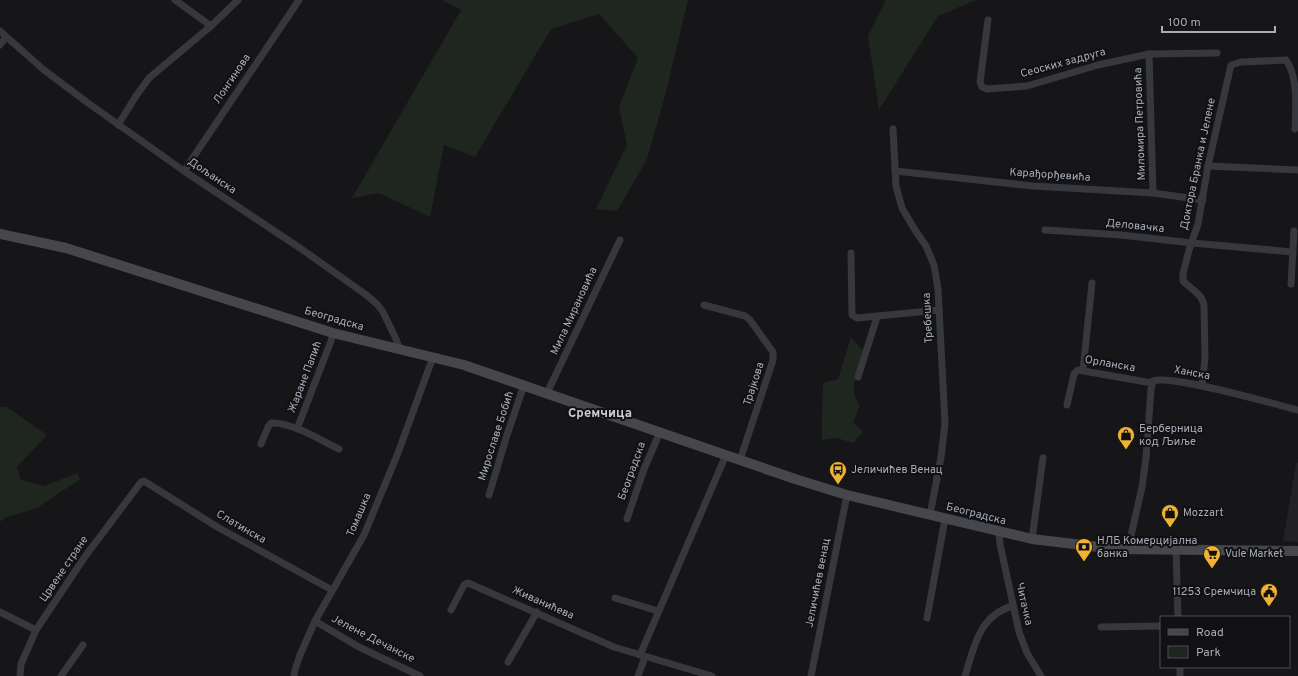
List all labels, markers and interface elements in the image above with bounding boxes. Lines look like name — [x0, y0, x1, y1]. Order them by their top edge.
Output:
scale bar — [1162, 8, 1275, 34]
text: 100 m — [1168, 15, 1201, 31]
street label: Сеоских задруга — [1019, 45, 1107, 81]
street label: Лонгинова — [210, 51, 254, 107]
street label: Миломира Петровића — [1131, 67, 1149, 181]
street label: Доктора Бранка и Јелене — [1177, 97, 1219, 231]
street label: Дољанска — [185, 155, 239, 197]
street label: Карађорђевића — [1009, 165, 1091, 185]
street label: Деловачка — [1105, 216, 1165, 236]
street label: Мила Мирановића — [547, 265, 601, 357]
street label: Требешка — [920, 292, 936, 344]
street label: Београдска — [303, 304, 366, 334]
street label: Жаране Папић — [285, 339, 325, 415]
street label: Орланска — [1084, 353, 1137, 375]
street label: Трајкова — [740, 360, 768, 408]
street label: Ханска — [1173, 363, 1211, 383]
street label: Мирославе Бобић — [475, 389, 517, 483]
district label: Сремчица — [568, 406, 632, 422]
place label: Берберница код Љиље — [1139, 422, 1203, 449]
shop icon: Берберница код Љиље — [1116, 425, 1136, 450]
street label: Београдска — [615, 440, 649, 502]
bus stop icon: Јеличићев Венац — [828, 460, 848, 485]
place label: Јеличићев Венац — [851, 463, 943, 477]
street label: Томашка — [344, 491, 375, 539]
street label: Београдска — [945, 500, 1008, 528]
shop icon: Mozzart — [1160, 503, 1180, 528]
place label: Mozzart — [1183, 506, 1224, 520]
street label: Слатинска — [213, 507, 269, 547]
street label: Црвене стране — [37, 533, 91, 605]
place label: НЛБ Комерцијална банка — [1097, 534, 1198, 561]
street label: Јеличићев венац — [802, 537, 834, 629]
bank icon: НЛБ Комерцијална банка — [1074, 537, 1094, 562]
supermarket icon: Vule Market — [1202, 544, 1222, 569]
place label: Vule Market — [1225, 547, 1283, 561]
street label: Читачка — [1012, 581, 1036, 627]
public building icon: 11253 Сремчица — [1259, 582, 1279, 607]
street label: Живанићева — [510, 583, 576, 623]
place label: 11253 Сремчица — [1173, 585, 1256, 599]
street label: Јелене Дечанске — [329, 612, 417, 666]
legend — [1160, 616, 1290, 668]
text: Road — [1196, 625, 1224, 641]
text: Park — [1196, 645, 1221, 661]

